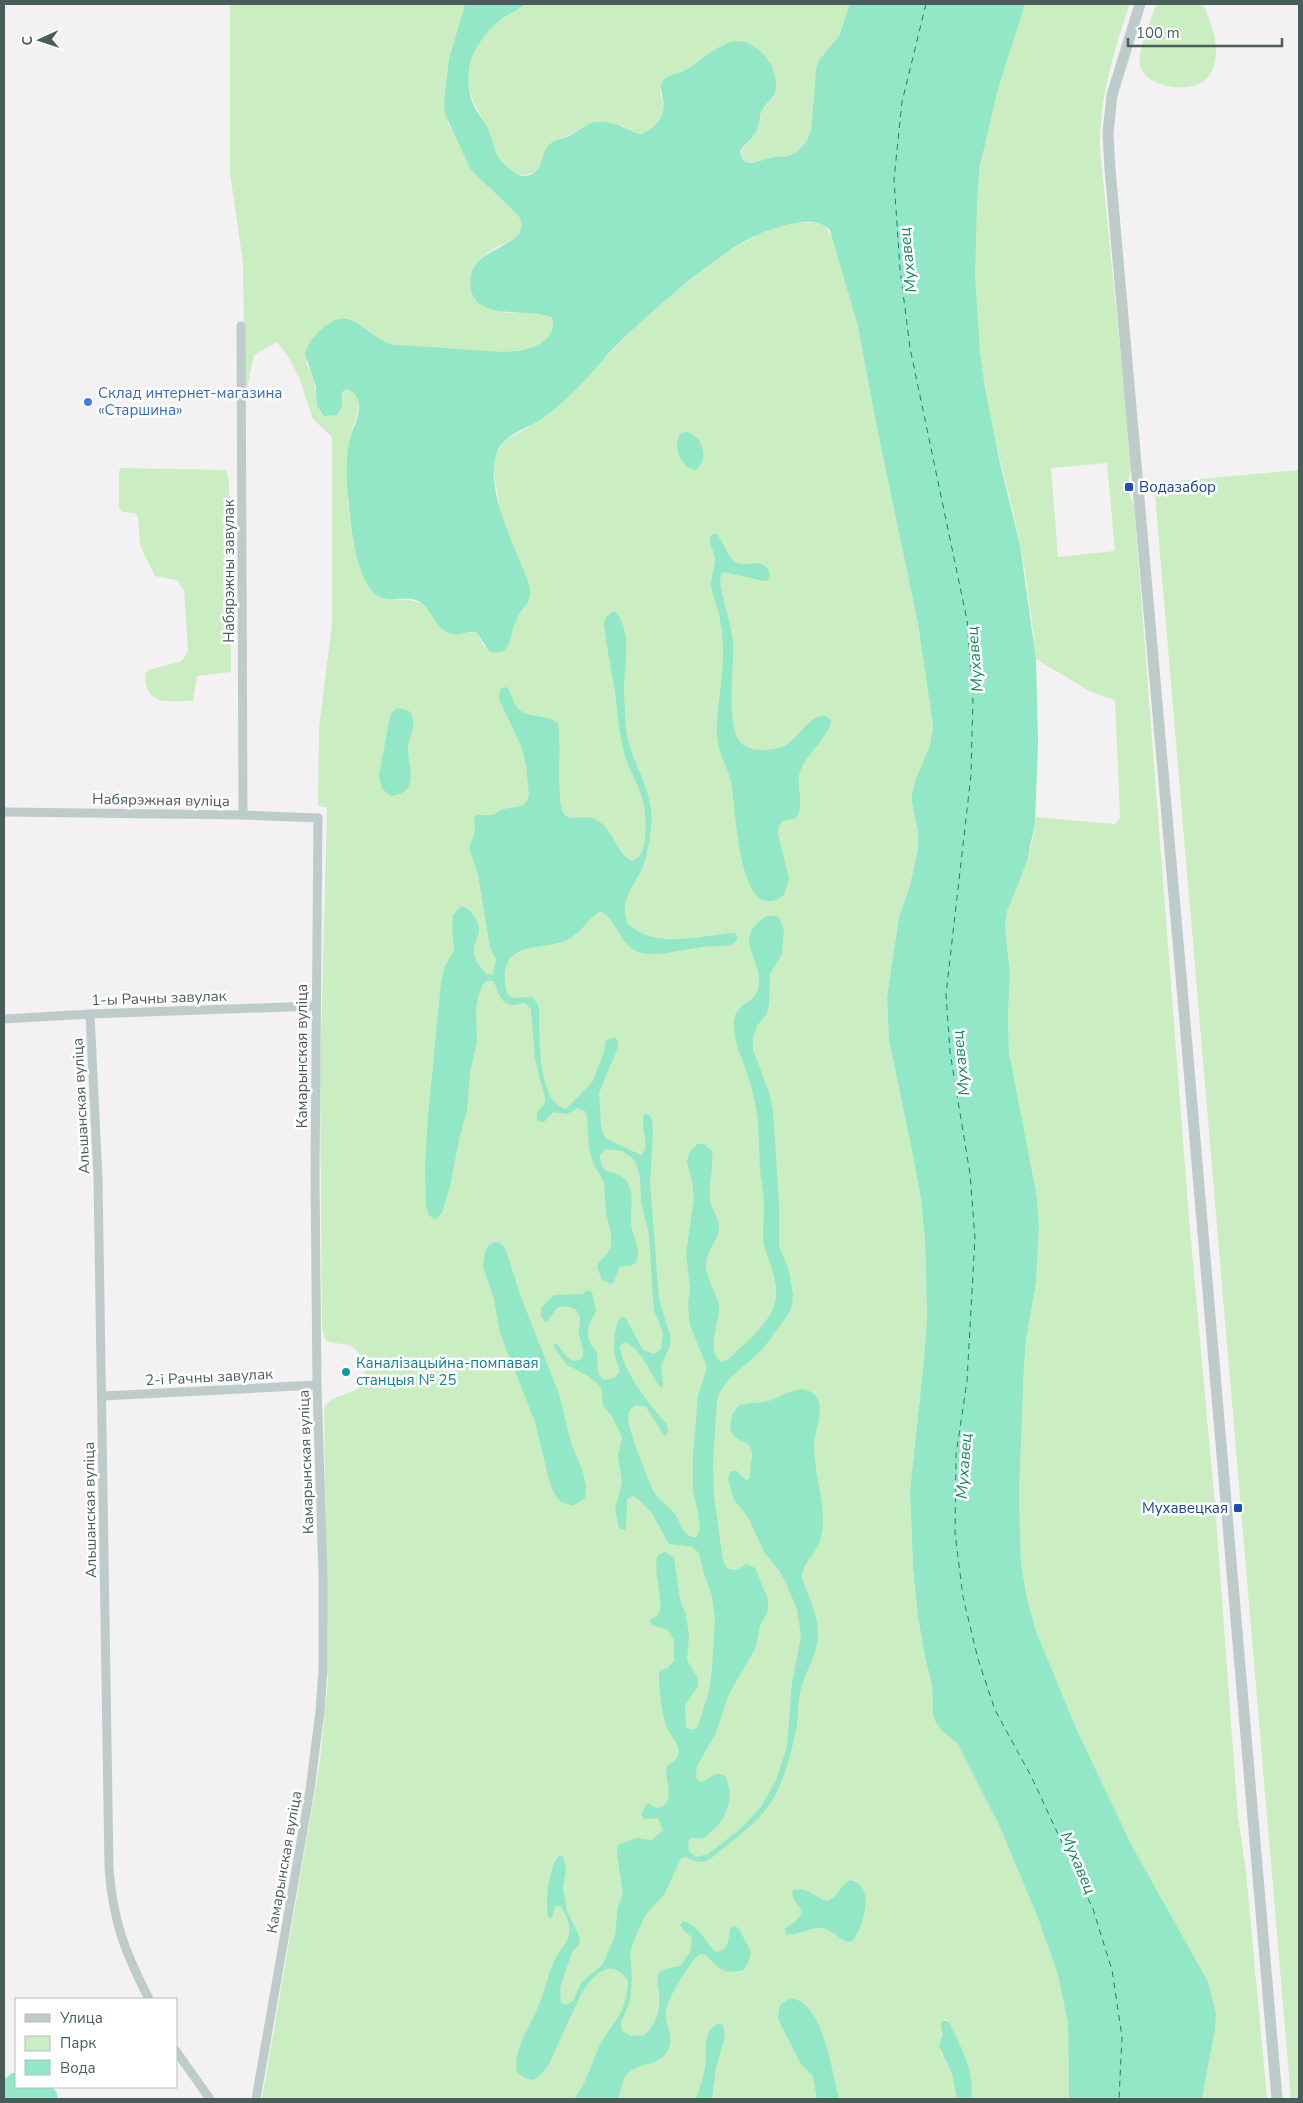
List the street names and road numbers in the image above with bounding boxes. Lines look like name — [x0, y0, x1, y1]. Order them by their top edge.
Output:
street label: Набярэжны завулак — [219, 499, 239, 643]
street label: Набярэжная вуліца — [92, 789, 230, 811]
street label: Камарынская вуліца — [292, 984, 312, 1128]
street label: 1-ы Рачны завулак — [91, 986, 227, 1010]
street label: Альшанская вуліца — [67, 1037, 95, 1175]
street label: 2-і Рачны завулак — [145, 1364, 273, 1390]
street label: Камарынская вуліца — [293, 1390, 319, 1534]
street label: Альшанская вуліца — [79, 1442, 101, 1578]
street label: Камарынская вуліца — [262, 1789, 306, 1935]

